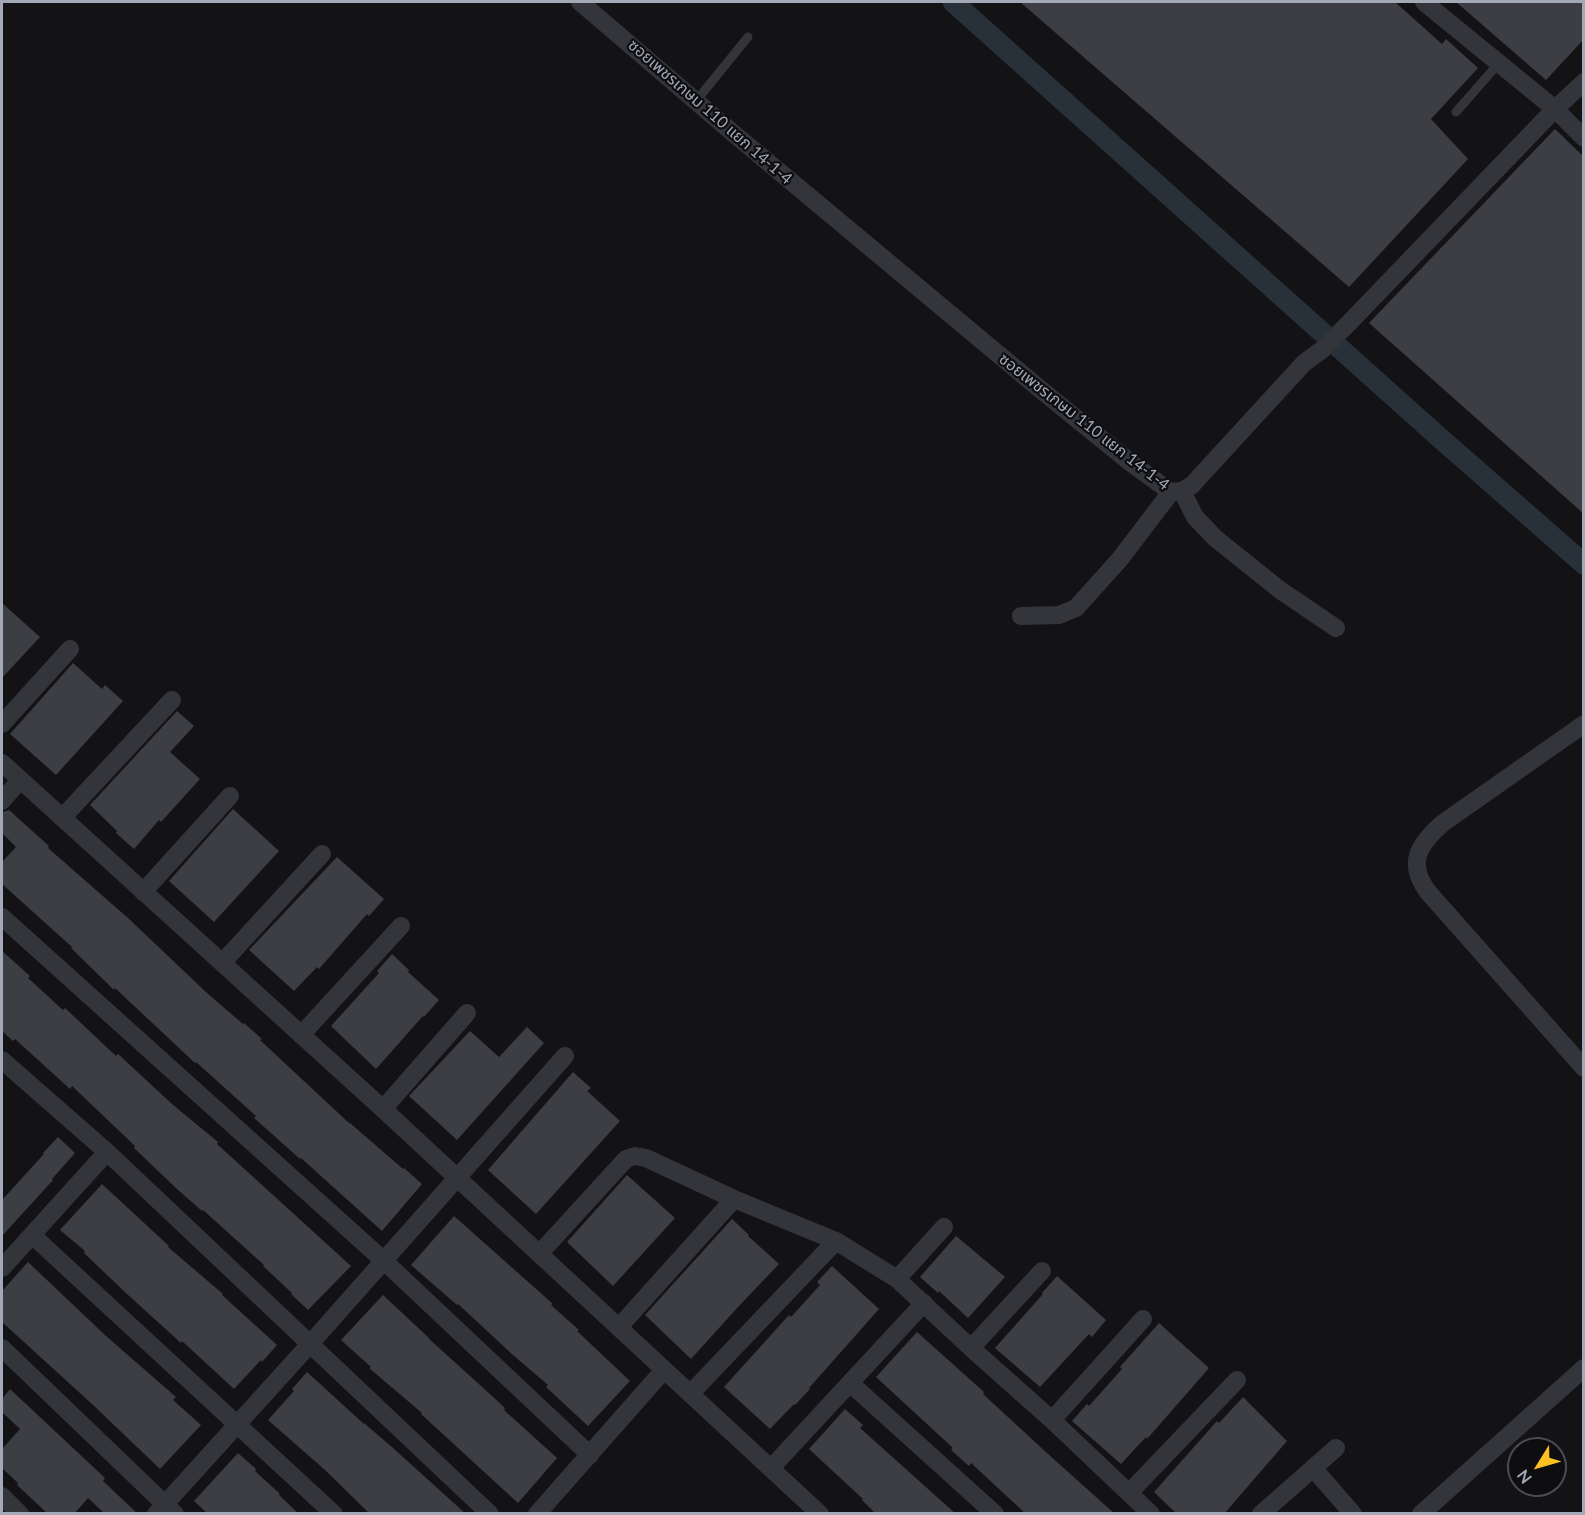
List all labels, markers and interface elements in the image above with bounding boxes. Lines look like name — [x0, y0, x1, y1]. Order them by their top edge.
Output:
street label: ซอยเพชรเกษม 110 แยก 14-1-4 — [624, 36, 796, 188]
street label: ซอยเพชรเกษม 110 แยก 14-1-4 — [995, 349, 1173, 495]
north arrow — [1507, 1437, 1567, 1497]
text: N — [1513, 1466, 1535, 1488]

